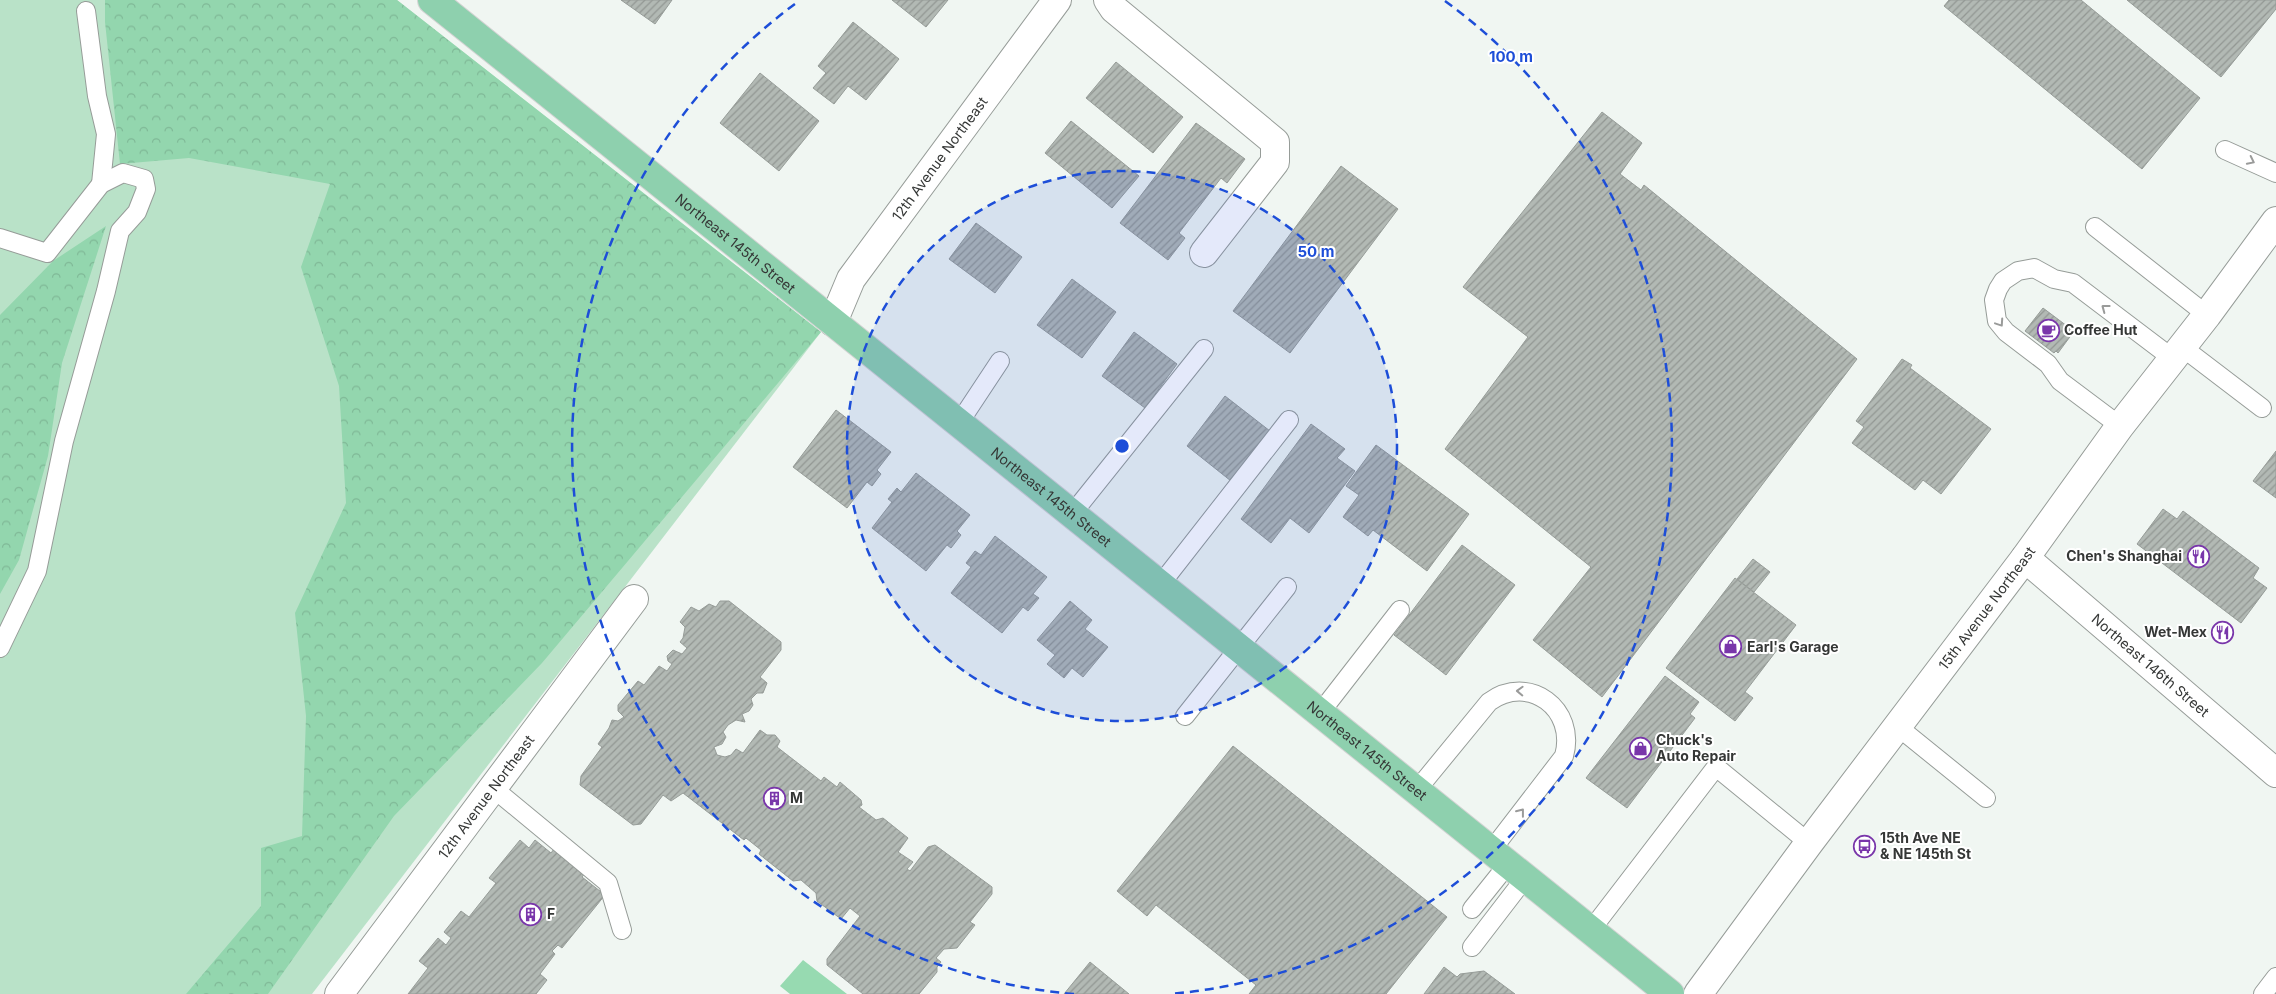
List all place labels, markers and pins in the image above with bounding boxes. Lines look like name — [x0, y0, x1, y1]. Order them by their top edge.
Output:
cafe icon: Coffee Hut — [2036, 318, 2060, 342]
place label: Coffee Hut — [2064, 321, 2138, 338]
centre of rings — [1113, 437, 1131, 455]
restaurant icon: Chen's Shanghai — [2186, 544, 2210, 568]
place label: Chen's Shanghai — [2066, 547, 2182, 564]
restaurant icon: Wet-Mex — [2211, 620, 2235, 644]
place label: Wet-Mex — [2144, 623, 2207, 640]
shop icon: Earl's Garage — [1719, 635, 1743, 659]
place label: Earl's Garage — [1747, 638, 1839, 655]
place label: Chuck's Auto Repair — [1656, 731, 1736, 764]
shop icon: Chuck's Auto Repair — [1628, 736, 1652, 760]
building icon: M — [762, 786, 786, 810]
place label: M — [790, 789, 803, 806]
place label: 15th Ave NE & NE 145th St — [1880, 829, 1971, 862]
bus stop icon: 15th Ave NE & NE 145th St — [1852, 834, 1876, 858]
building icon: F — [519, 902, 543, 926]
place label: F — [547, 905, 555, 922]

